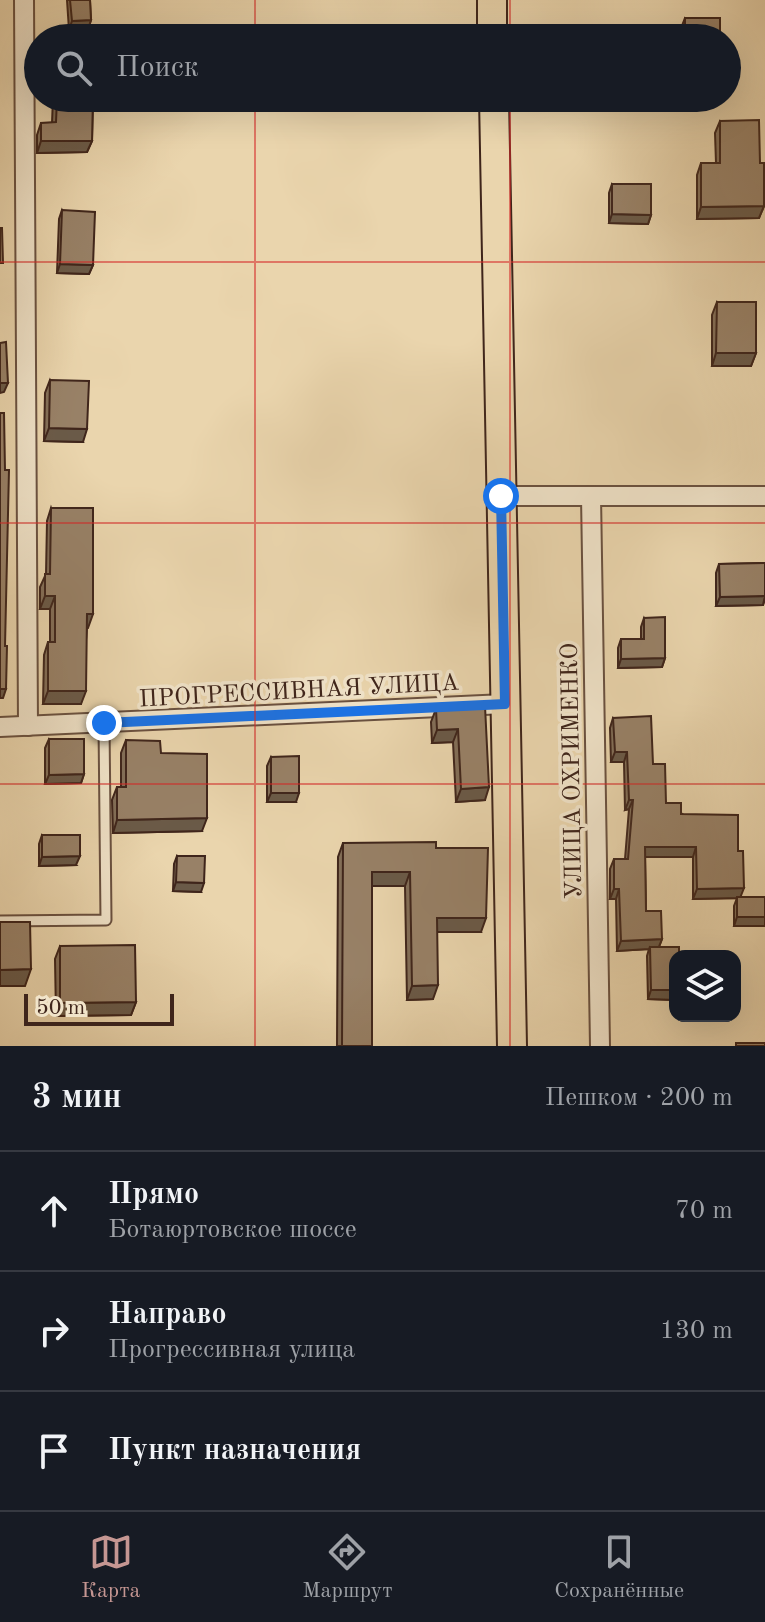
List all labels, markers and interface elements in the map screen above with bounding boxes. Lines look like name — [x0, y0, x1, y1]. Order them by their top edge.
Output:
search box — [24, 24, 741, 112]
icon: search — [52, 46, 96, 90]
text: Поиск — [116, 53, 199, 83]
route start — [483, 478, 519, 514]
street label: УЛИЦА ОХРИМЕНКО — [559, 643, 587, 899]
street label: ПРОГРЕССИВНАЯ УЛИЦА — [138, 672, 460, 712]
route end — [86, 705, 122, 741]
map controls — [669, 950, 741, 1022]
button: layers — [669, 950, 741, 1022]
scale bar — [24, 990, 174, 1026]
text: 50 m — [36, 997, 85, 1019]
text: 3 мин — [32, 1081, 122, 1115]
text: Пешком · 200 m — [545, 1085, 733, 1111]
text: Прямо — [108, 1180, 199, 1210]
icon: ahead — [32, 1189, 76, 1233]
text: 70 m — [675, 1198, 733, 1224]
text: Ботаюртовское шоссе — [108, 1217, 357, 1243]
text: Направо — [108, 1300, 227, 1330]
icon: right — [32, 1309, 76, 1353]
text: 130 m — [660, 1318, 733, 1344]
text: Прогрессивная улица — [108, 1337, 355, 1363]
icon: arrive — [32, 1429, 76, 1473]
text: Пункт назначения — [108, 1436, 361, 1466]
tab: Карта — [81, 1530, 140, 1605]
tab: Маршрут — [302, 1530, 393, 1605]
tab: Сохранённые — [554, 1530, 684, 1605]

